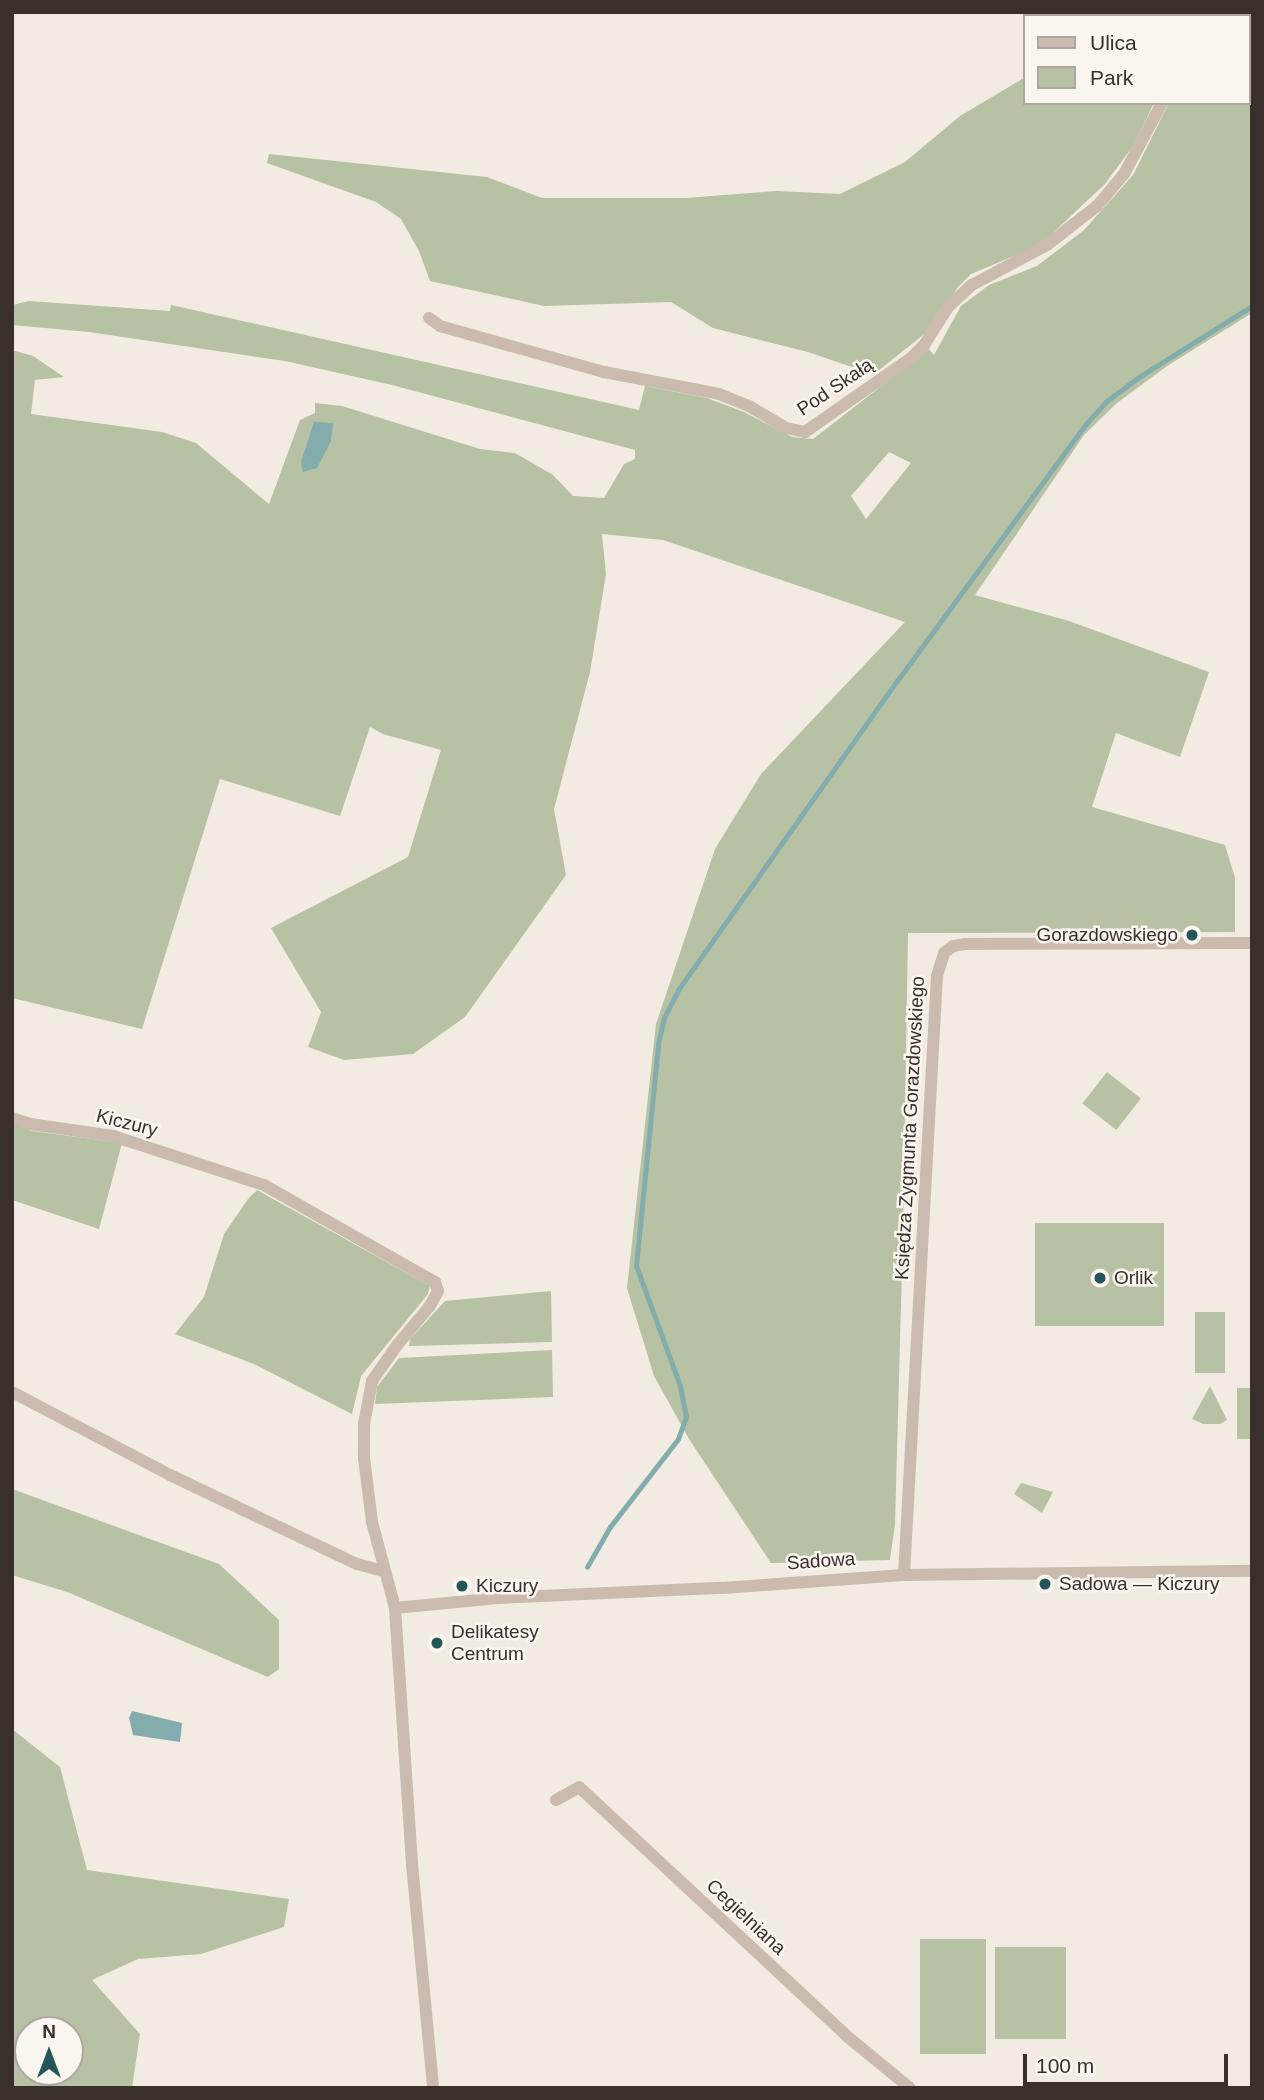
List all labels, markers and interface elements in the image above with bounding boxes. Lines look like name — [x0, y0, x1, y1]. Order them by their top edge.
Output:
legend — [1023, 14, 1250, 105]
text: Ulica — [1090, 31, 1137, 54]
text: Park — [1090, 66, 1133, 89]
street label: Pod Skałą — [793, 353, 877, 421]
place label: Gorazdowskiego — [1036, 924, 1178, 946]
marker: Gorazdowskiego — [1184, 927, 1200, 943]
street label: Księdza Zygmunta Gorazdowskiego — [891, 976, 929, 1280]
street label: Kiczury — [94, 1104, 160, 1142]
place label: Orlik — [1114, 1267, 1153, 1289]
marker: Orlik — [1092, 1270, 1108, 1286]
street label: Sadowa — [786, 1547, 856, 1575]
place label: Sadowa — Kiczury — [1059, 1573, 1220, 1595]
place label: Kiczury — [476, 1575, 538, 1597]
marker: Sadowa — Kiczury — [1037, 1576, 1053, 1592]
marker: Kiczury — [454, 1578, 470, 1594]
place label: Delikatesy Centrum — [451, 1621, 539, 1665]
marker: Delikatesy Centrum — [429, 1635, 445, 1651]
street label: Cegielniana — [702, 1874, 790, 1960]
north arrow — [14, 2016, 84, 2086]
text: N — [42, 2021, 56, 2042]
scale bar — [1026, 2040, 1231, 2084]
text: 100 m — [1036, 2054, 1094, 2077]

